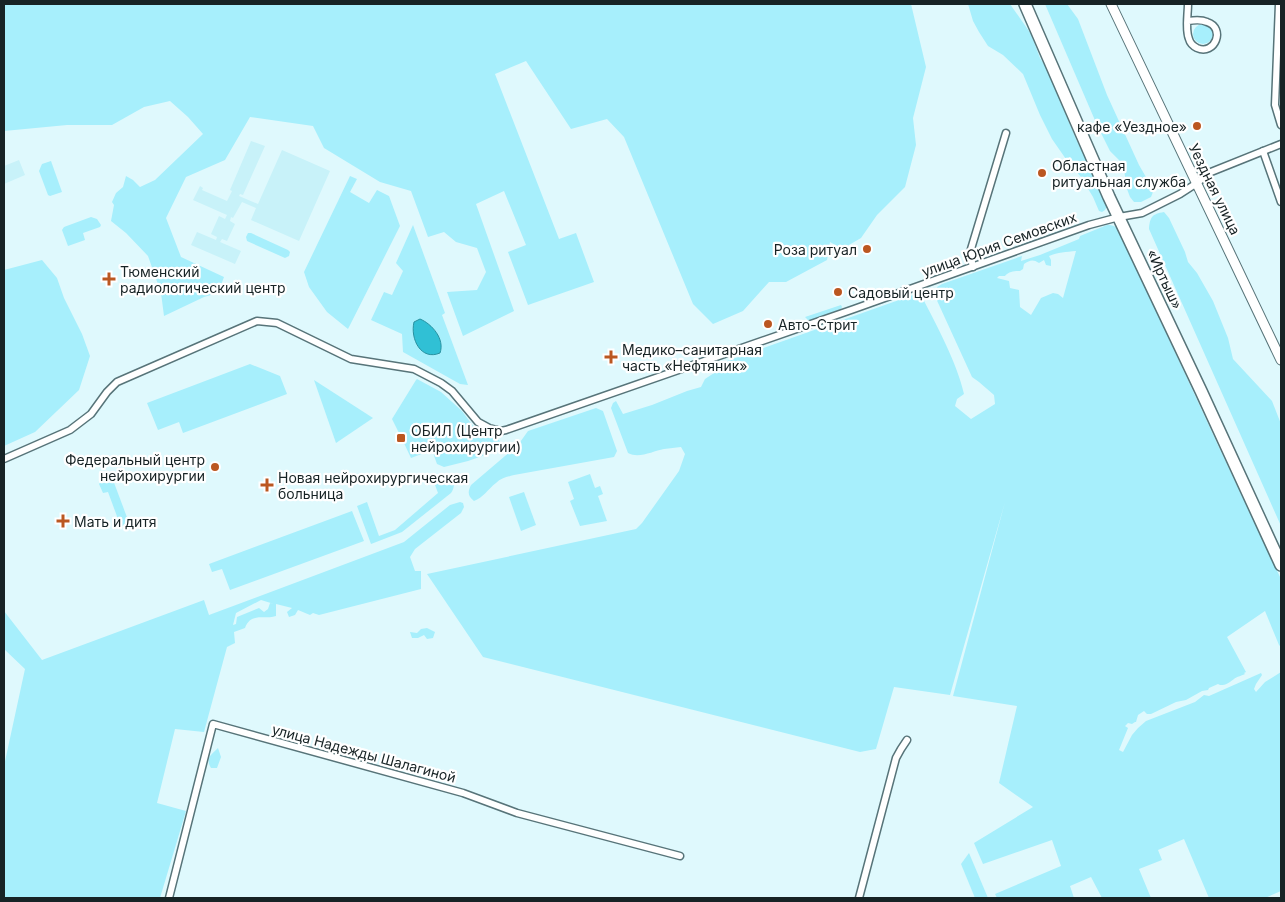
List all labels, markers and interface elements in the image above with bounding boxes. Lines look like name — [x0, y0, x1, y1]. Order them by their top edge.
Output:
place label: кафе «Уездное» — [1077, 118, 1187, 135]
marker: кафе «Уездное» — [1191, 120, 1203, 132]
street label: Уездная улица — [1186, 141, 1244, 237]
place label: Областная ритуальная служба — [1052, 157, 1186, 190]
marker: Областная ритуальная служба — [1036, 167, 1048, 179]
street label: улица Юрия Семовских — [919, 208, 1079, 280]
place label: Роза ритуал — [774, 241, 857, 258]
marker: Роза ритуал — [861, 243, 873, 255]
street label: «Иртыш» — [1144, 246, 1186, 312]
place label: Тюменский радиологический центр — [120, 263, 286, 296]
marker: Тюменский радиологический центр — [102, 272, 116, 286]
place label: Садовый центр — [848, 284, 954, 301]
marker: Садовый центр — [832, 286, 844, 298]
place label: Авто-Стрит — [778, 316, 858, 333]
marker: Авто-Стрит — [762, 318, 774, 330]
place label: Медико–санитарная часть «Нефтяник» — [622, 341, 762, 374]
marker: Медико–санитарная часть «Нефтяник» — [604, 350, 618, 364]
place label: ОБИЛ (Центр нейрохирургии) — [411, 422, 521, 455]
marker: ОБИЛ (Центр нейрохирургии) — [395, 432, 407, 444]
place label: Федеральный центр нейрохирургии — [65, 451, 205, 484]
marker: Федеральный центр нейрохирургии — [209, 461, 221, 473]
place label: Новая нейрохирургическая больница — [278, 469, 468, 502]
marker: Новая нейрохирургическая больница — [260, 478, 274, 492]
place label: Мать и дитя — [74, 513, 157, 530]
marker: Мать и дитя — [56, 514, 70, 528]
street label: улица Надежды Шалагиной — [270, 720, 458, 786]

